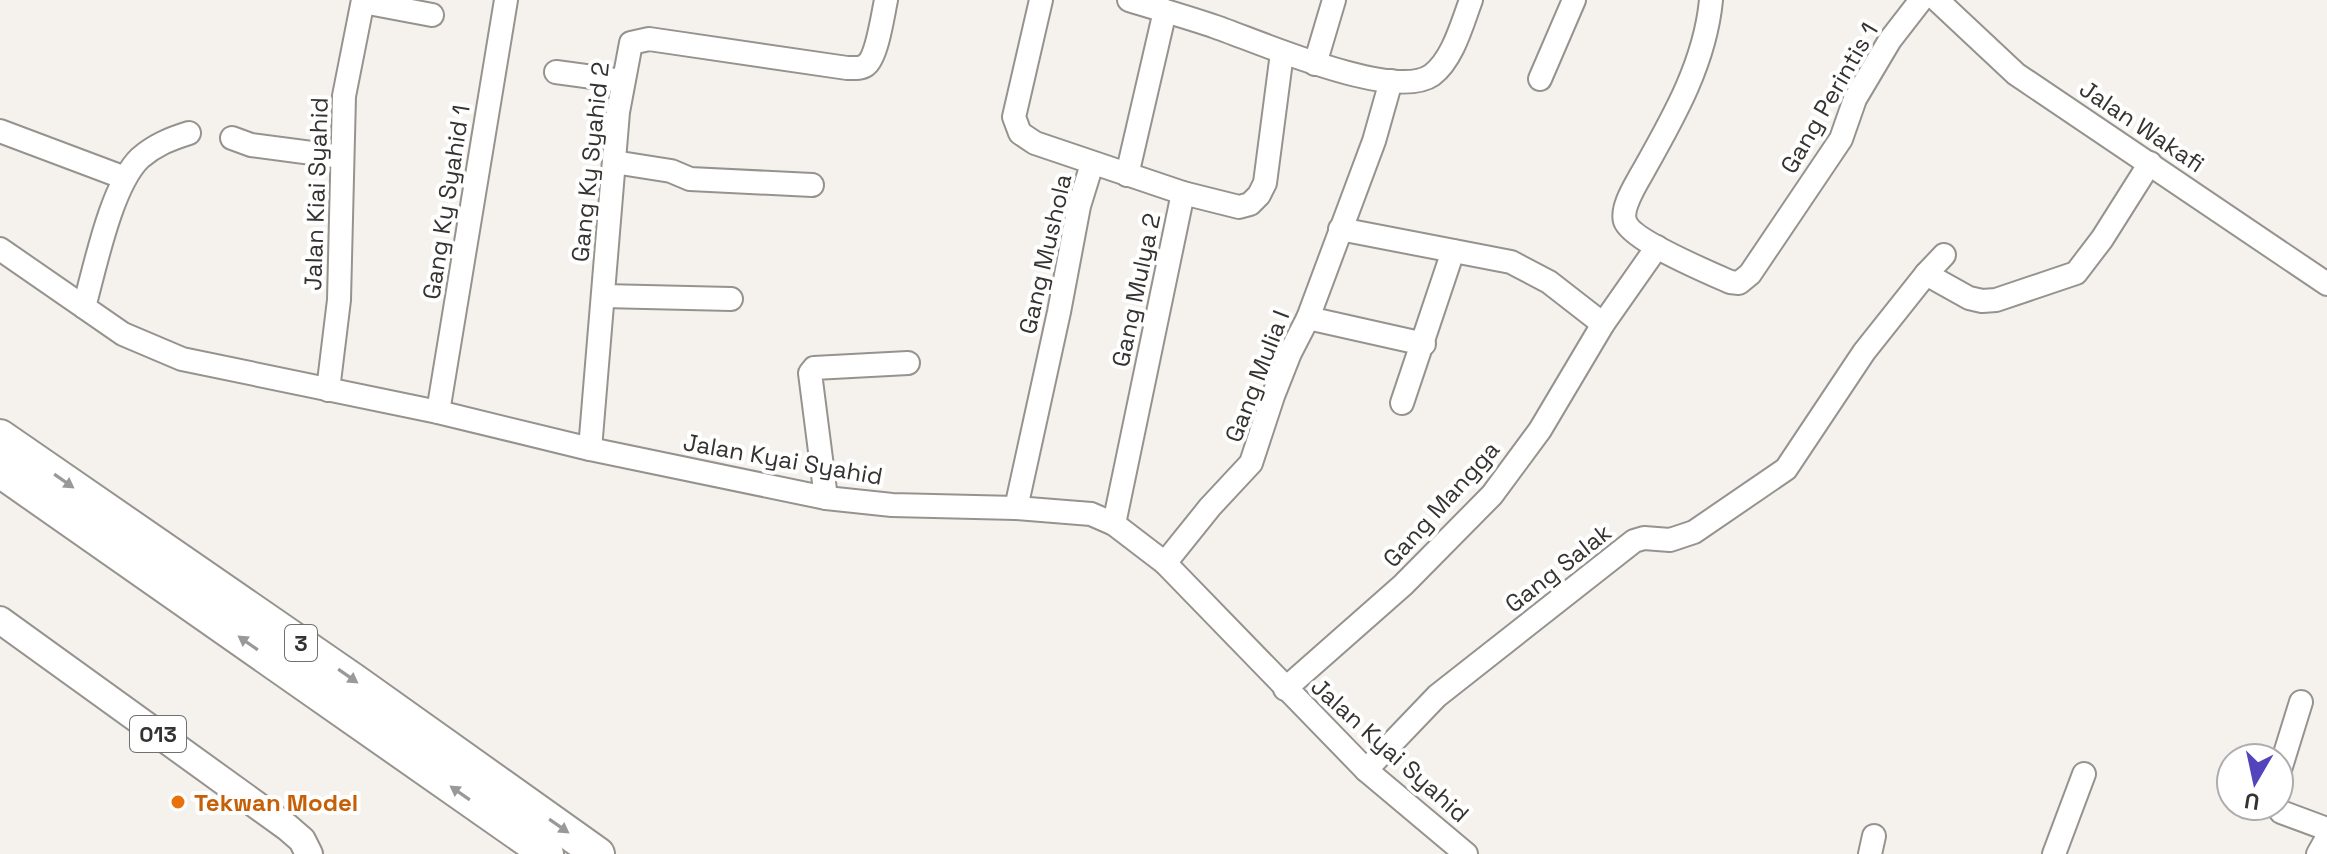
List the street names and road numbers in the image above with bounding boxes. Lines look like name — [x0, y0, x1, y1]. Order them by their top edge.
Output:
street label: Gang Perintis 1 — [1773, 17, 1885, 179]
street label: Gang Ky Syahid 2 — [564, 60, 616, 264]
street label: Jalan Wakafi — [2074, 73, 2210, 179]
street label: Jalan Kiai Syahid — [297, 97, 335, 291]
street label: Gang Ky Syahid 1 — [415, 102, 477, 302]
street label: Gang Mushola — [1012, 171, 1079, 337]
street label: Gang Mulya 2 — [1105, 210, 1167, 370]
street label: Gang Mulia I — [1218, 306, 1296, 446]
street label: Jalan Kyai Syahid — [681, 426, 885, 492]
street label: Gang Mangga — [1376, 434, 1506, 574]
street label: Gang Salak — [1498, 517, 1618, 619]
road number: 3 — [285, 625, 317, 661]
street label: Jalan Kyai Syahid — [1305, 671, 1475, 829]
road number: 013 — [130, 716, 186, 752]

